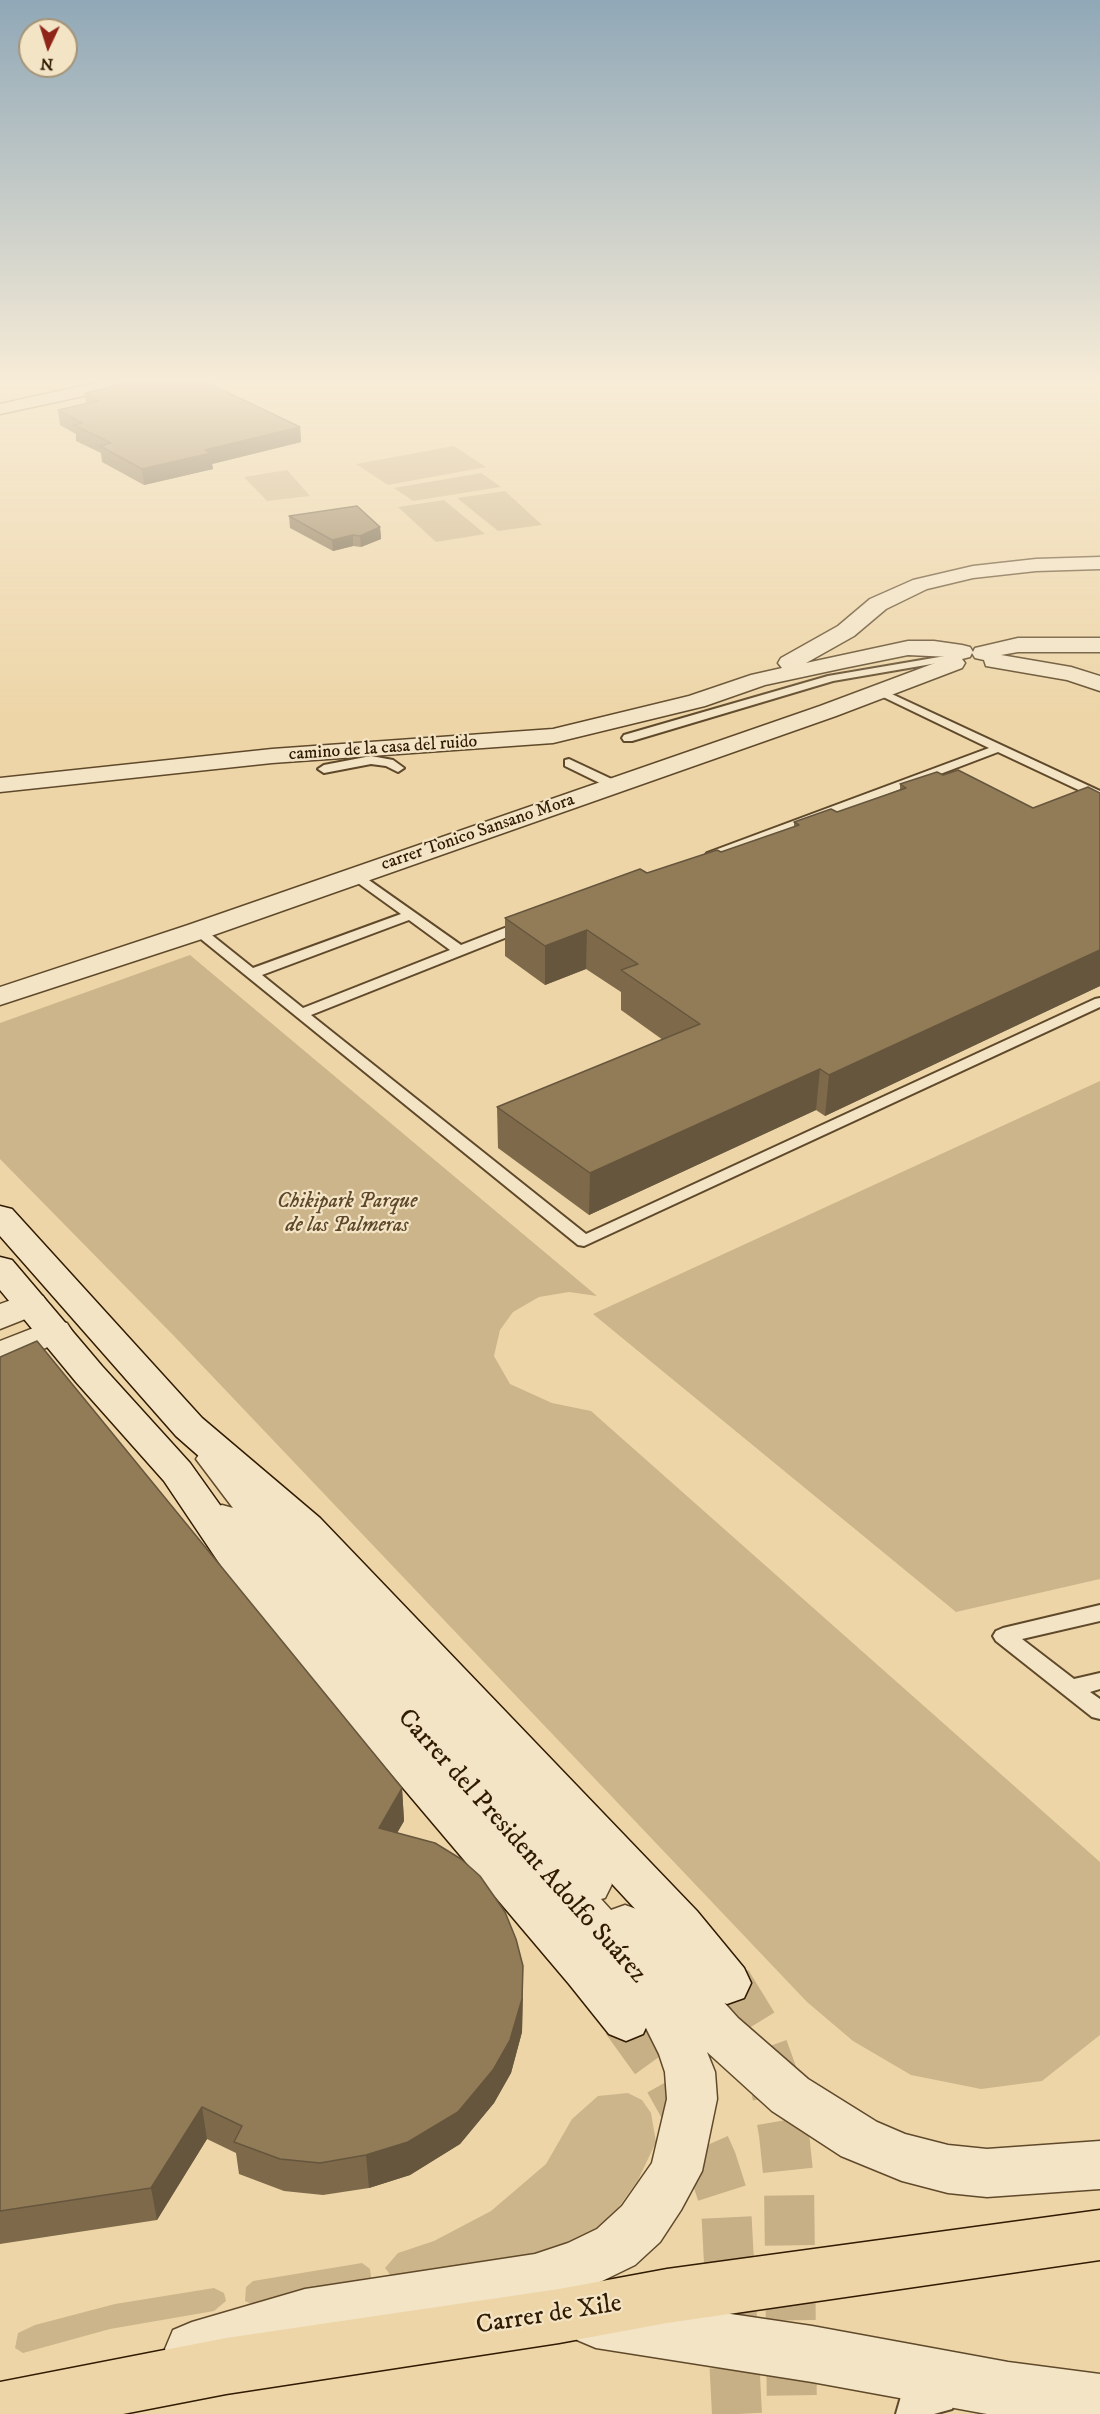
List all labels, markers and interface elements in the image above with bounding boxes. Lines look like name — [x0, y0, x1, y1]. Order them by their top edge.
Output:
north arrow — [18, 18, 78, 78]
text: N — [40, 54, 54, 74]
street label: camino de la casa del ruido — [288, 732, 478, 766]
street label: carrer Tonico Sansano Mora — [379, 790, 577, 876]
park label: Chikipark Parque de las Palmeras — [277, 1190, 417, 1240]
street label: Carrer del President Adolfo Suárez — [390, 1704, 652, 1990]
street label: Carrer de Xile — [474, 2289, 624, 2343]

